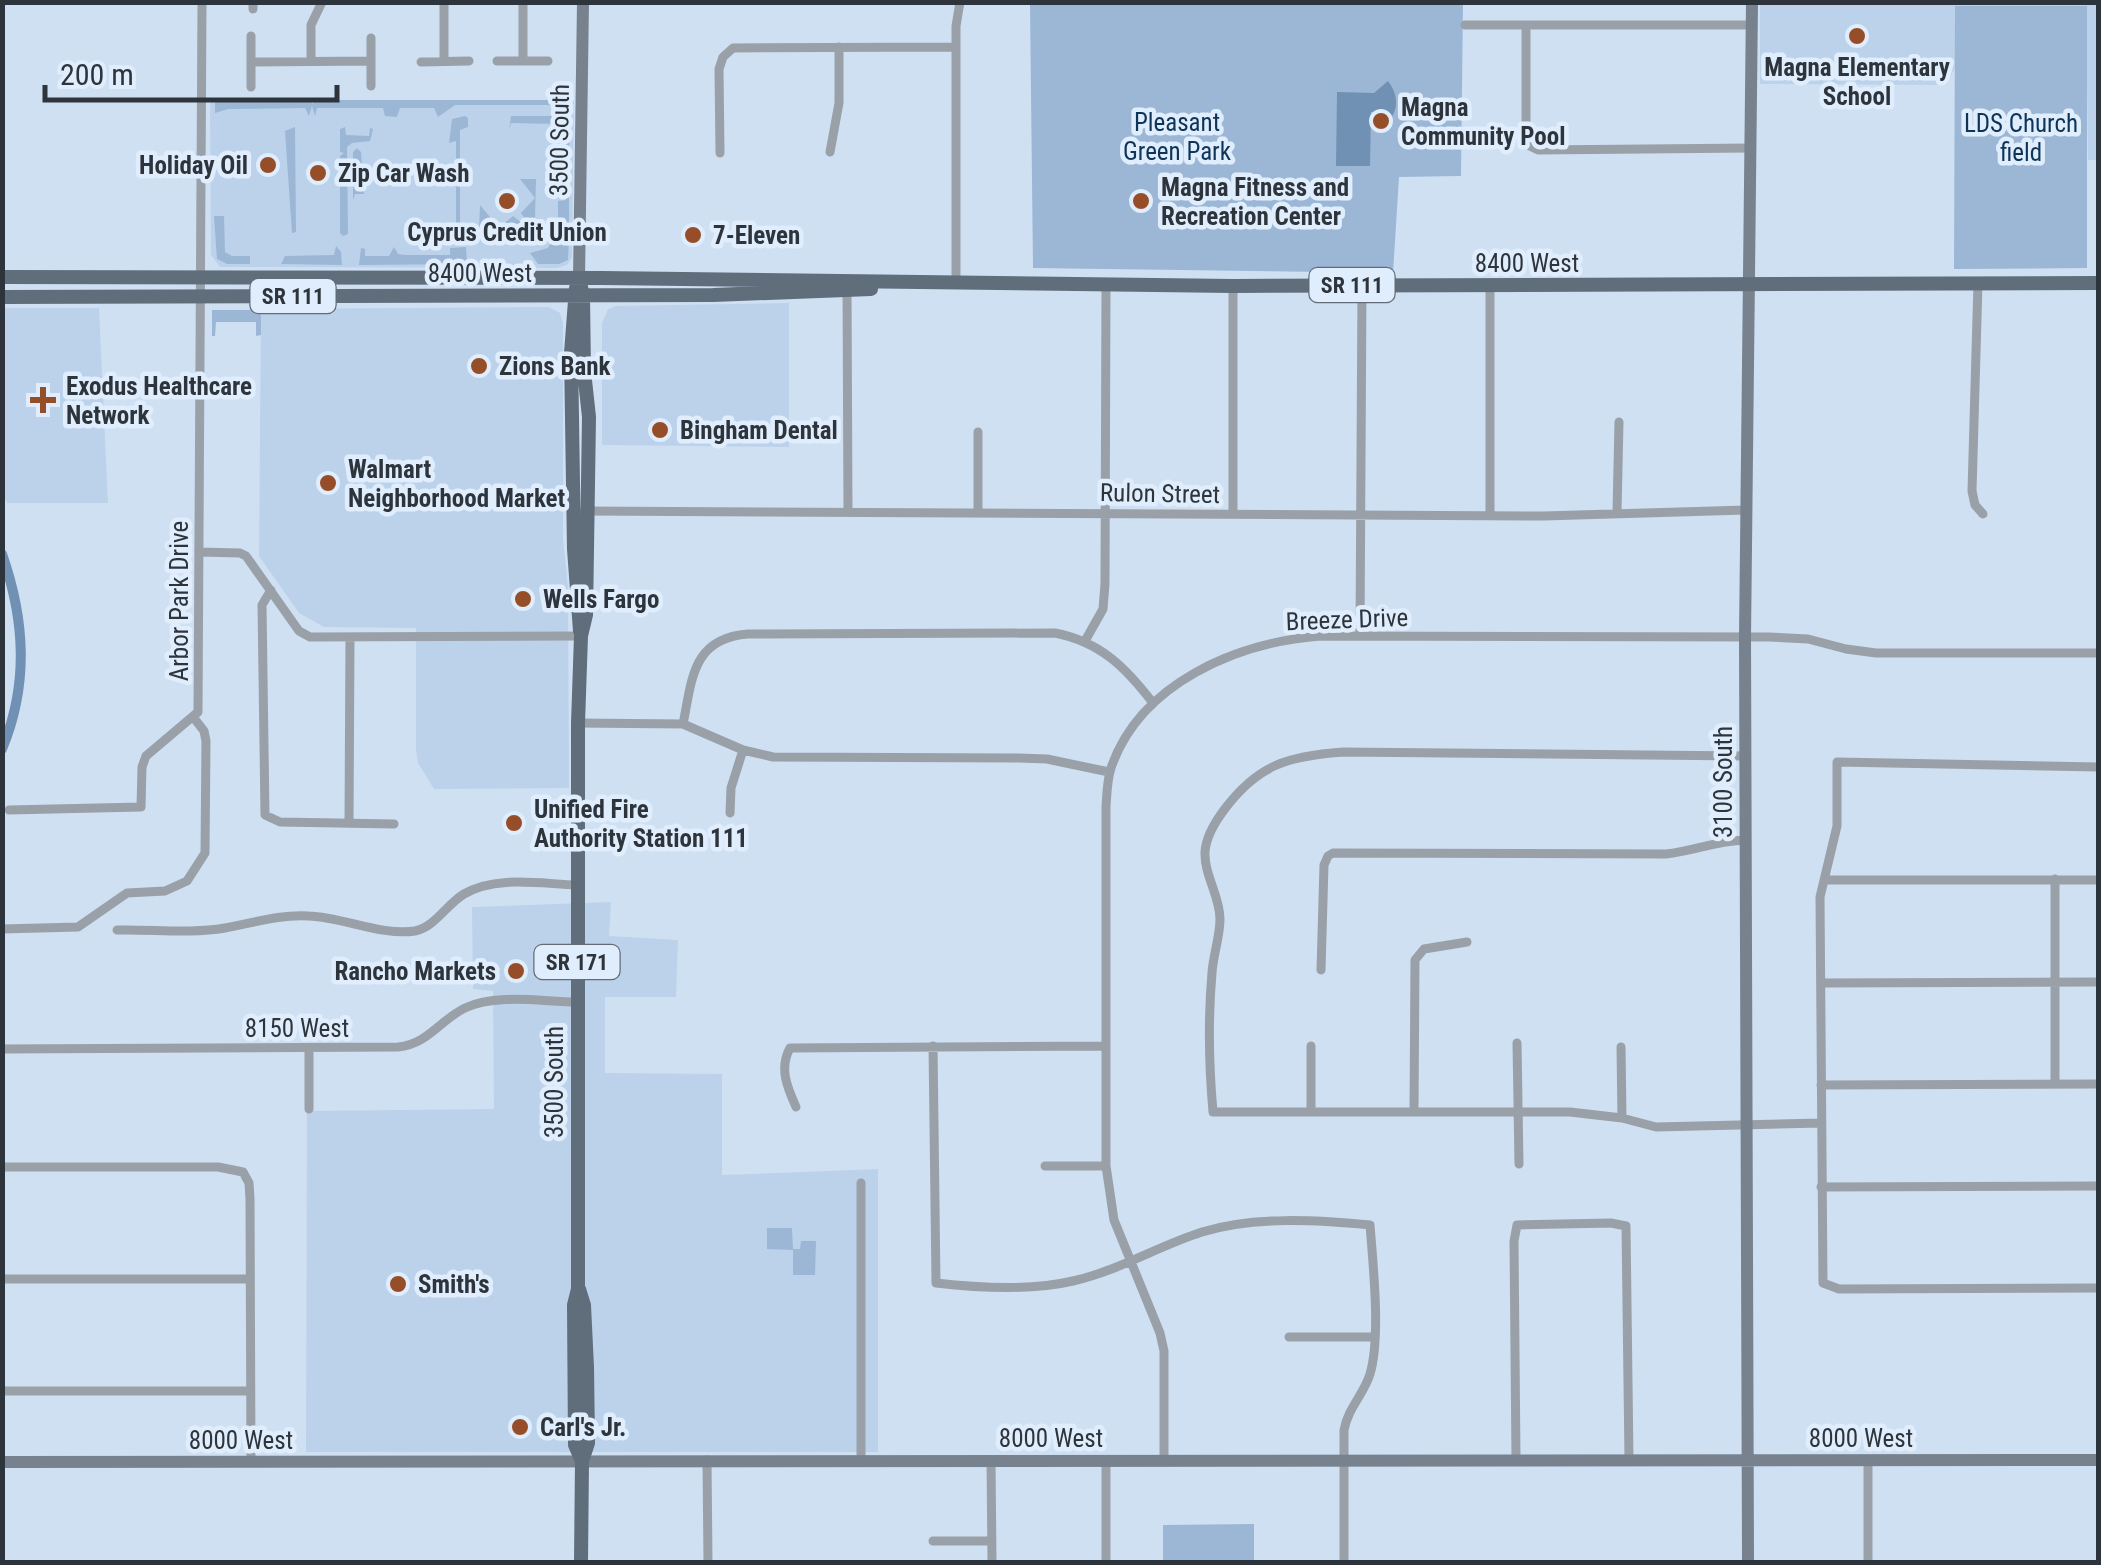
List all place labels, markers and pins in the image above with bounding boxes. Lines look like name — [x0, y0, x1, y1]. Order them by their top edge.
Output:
marker: Magna Elementary School — [1846, 25, 1868, 47]
place label: Magna Elementary School — [1764, 53, 1950, 111]
place label: Magna Community Pool — [1401, 93, 1565, 151]
marker: Magna Community Pool — [1370, 110, 1392, 132]
place label: Holiday Oil — [139, 151, 248, 180]
marker: Holiday Oil — [257, 154, 279, 176]
place label: Zip Car Wash — [338, 159, 470, 188]
marker: Zip Car Wash — [307, 162, 329, 184]
place label: Magna Fitness and Recreation Center — [1161, 173, 1349, 231]
marker: Cyprus Credit Union — [496, 190, 518, 212]
marker: Magna Fitness and Recreation Center — [1130, 190, 1152, 212]
place label: Cyprus Credit Union — [407, 218, 607, 247]
place label: 7-Eleven — [713, 221, 800, 250]
marker: 7-Eleven — [682, 224, 704, 246]
place label: Zions Bank — [499, 352, 611, 381]
marker: Zions Bank — [468, 355, 490, 377]
place label: Exodus Healthcare Network — [66, 372, 252, 430]
marker: Exodus Healthcare Network — [30, 387, 56, 413]
place label: Bingham Dental — [680, 416, 838, 445]
marker: Bingham Dental — [649, 419, 671, 441]
place label: Walmart Neighborhood Market — [348, 455, 566, 513]
marker: Walmart Neighborhood Market — [317, 472, 339, 494]
place label: Wells Fargo — [543, 585, 659, 614]
marker: Wells Fargo — [512, 588, 534, 610]
place label: Unified Fire Authority Station 111 — [534, 795, 748, 853]
marker: Unified Fire Authority Station 111 — [503, 812, 525, 834]
place label: Rancho Markets — [334, 957, 496, 986]
marker: Rancho Markets — [505, 960, 527, 982]
place label: Smith's — [418, 1270, 490, 1299]
marker: Smith's — [387, 1273, 409, 1295]
place label: Carl's Jr. — [540, 1413, 626, 1442]
marker: Carl's Jr. — [509, 1416, 531, 1438]

